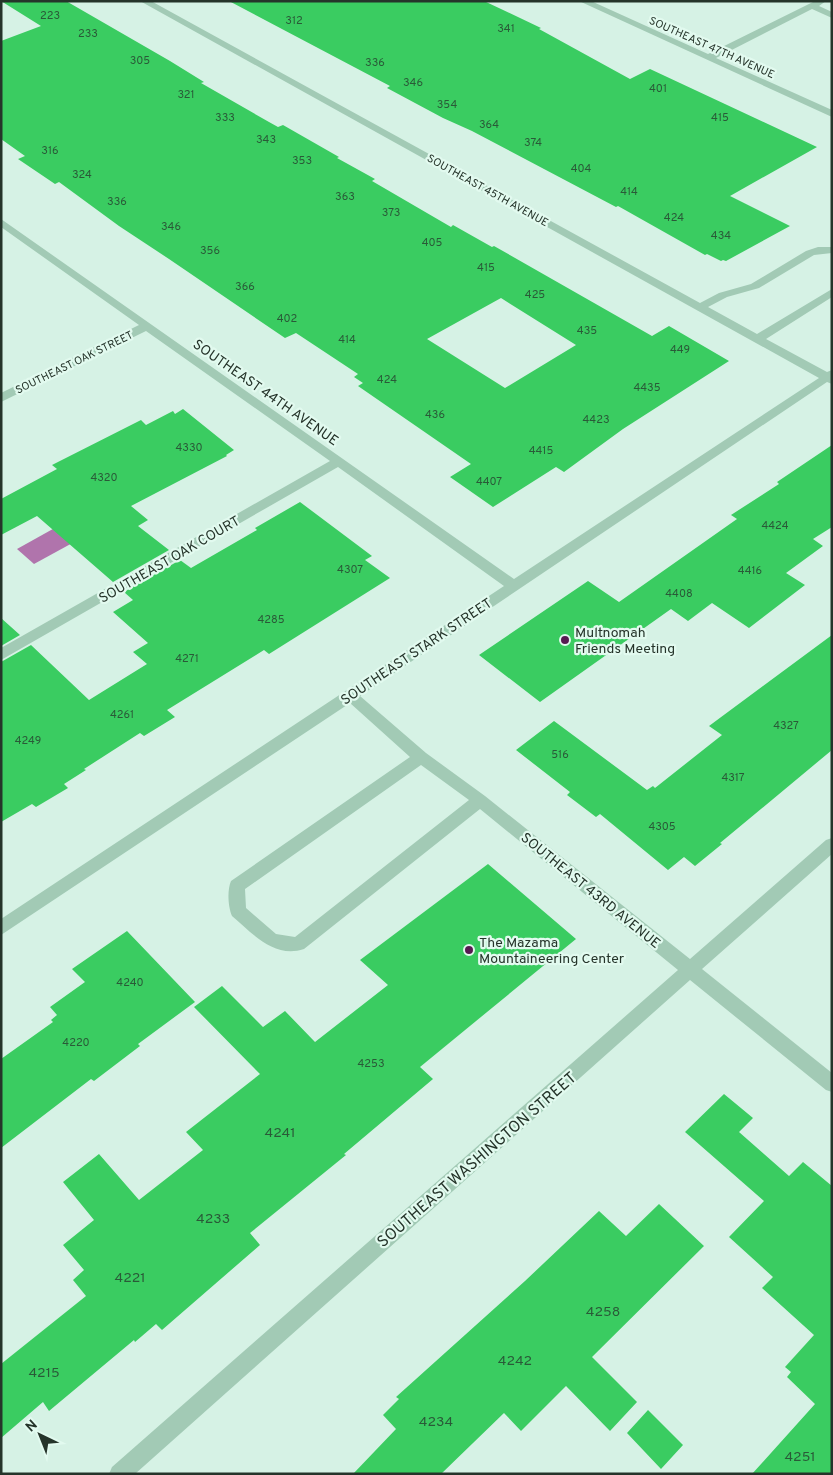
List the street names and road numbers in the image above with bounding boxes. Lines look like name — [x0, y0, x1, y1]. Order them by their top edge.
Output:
street label: SOUTHEAST 47TH AVENUE — [647, 14, 777, 82]
street label: SOUTHEAST 45TH AVENUE — [424, 152, 551, 230]
street label: SOUTHEAST OAK STREET — [13, 328, 136, 398]
street label: SOUTHEAST 44TH AVENUE — [189, 336, 341, 450]
street label: SOUTHEAST OAK COURT — [96, 513, 243, 608]
street label: SOUTHEAST STARK STREET — [338, 595, 496, 709]
street label: SOUTHEAST 43RD AVENUE — [517, 830, 663, 953]
street label: SOUTHEAST WASHINGTON STREET — [373, 1068, 581, 1253]

